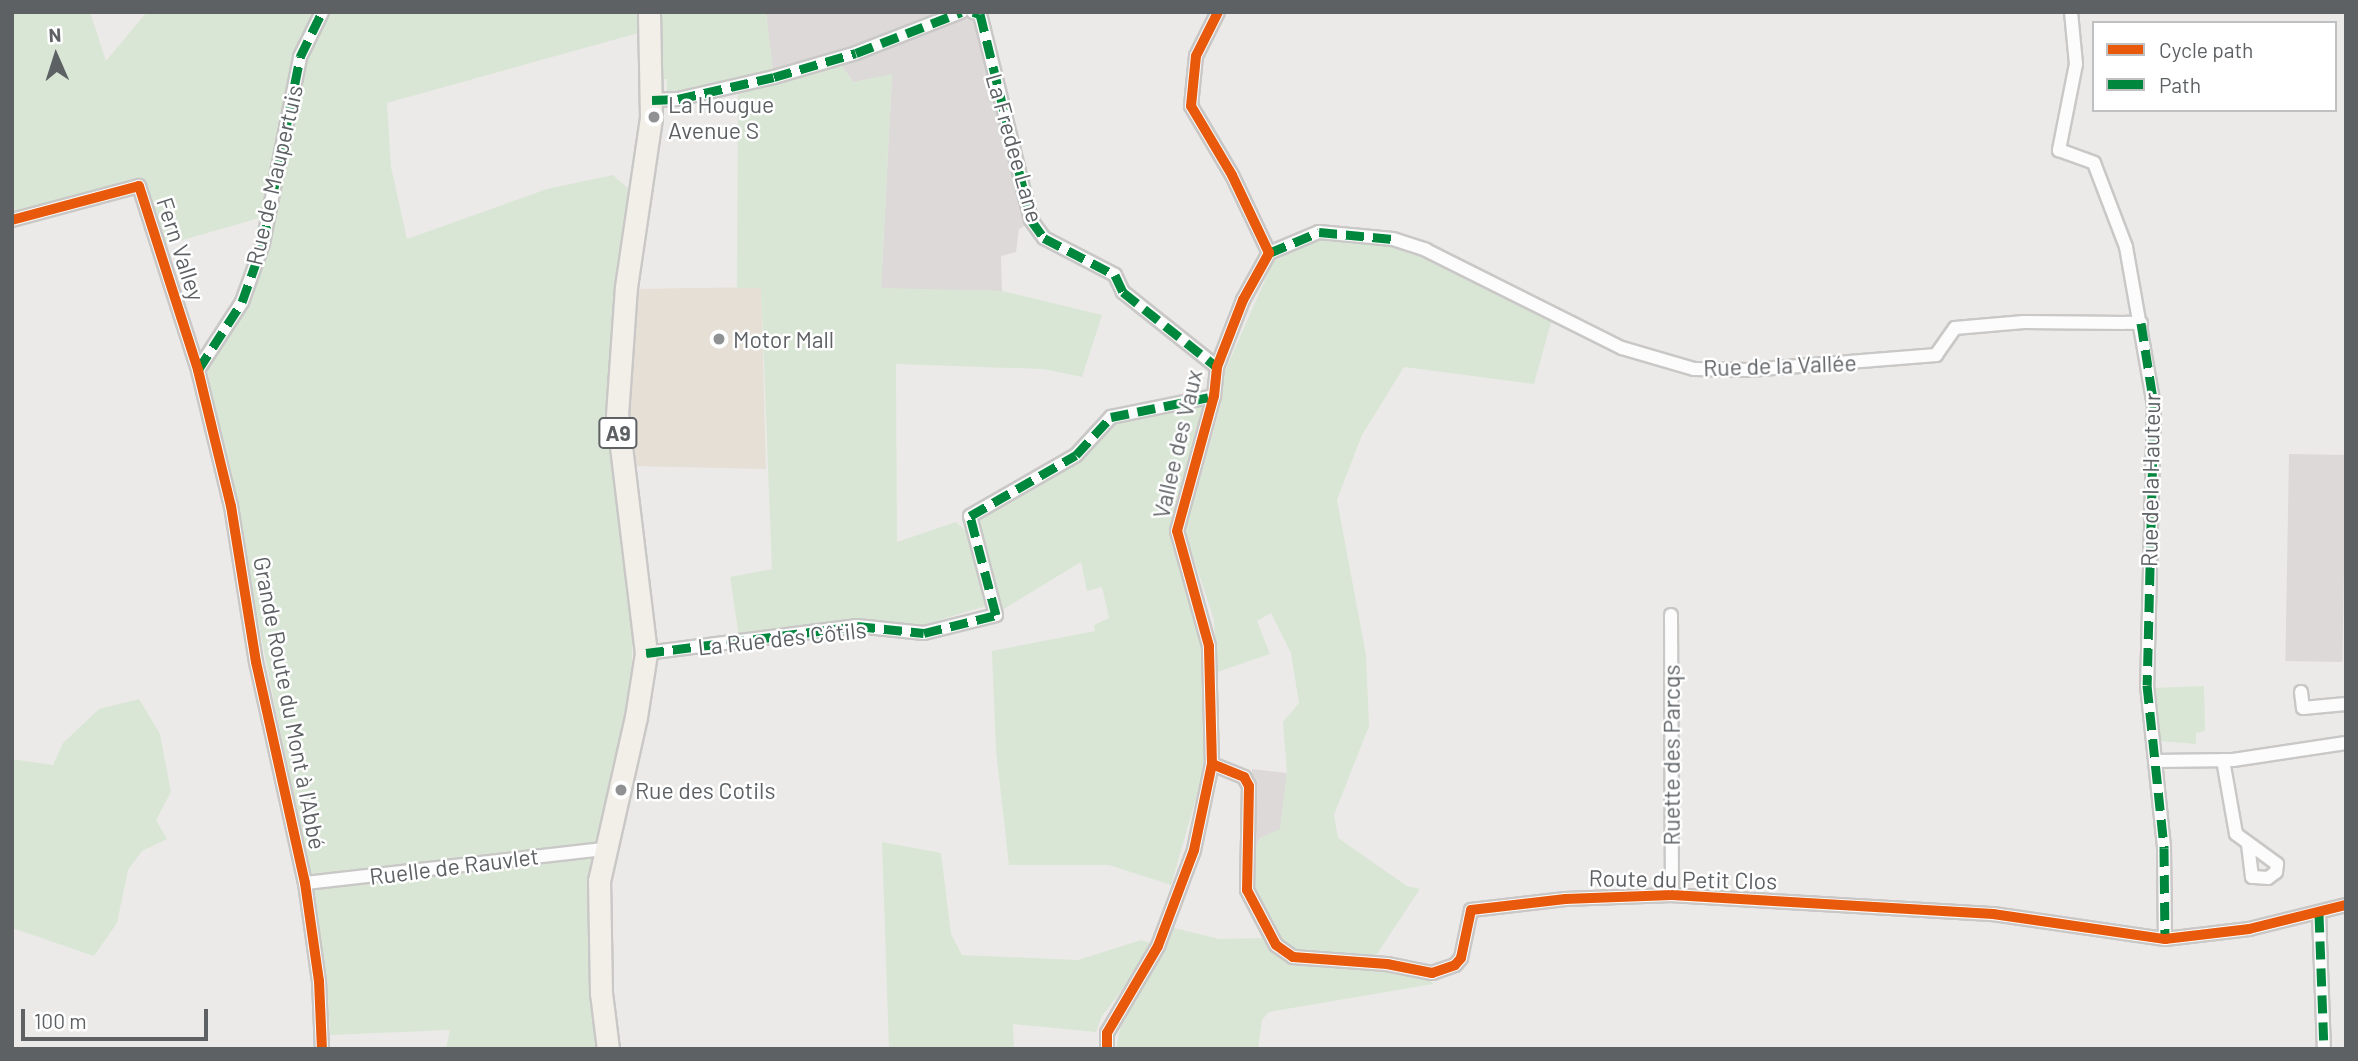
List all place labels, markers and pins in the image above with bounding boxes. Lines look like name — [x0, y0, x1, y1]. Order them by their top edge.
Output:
place label: La Hougue Avenue S — [668, 90, 774, 144]
marker: La Hougue Avenue S — [646, 109, 662, 125]
place label: Motor Mall — [733, 325, 834, 353]
marker: Motor Mall — [711, 331, 727, 347]
place label: Rue des Cotils — [635, 776, 775, 804]
marker: Rue des Cotils — [613, 782, 629, 798]

